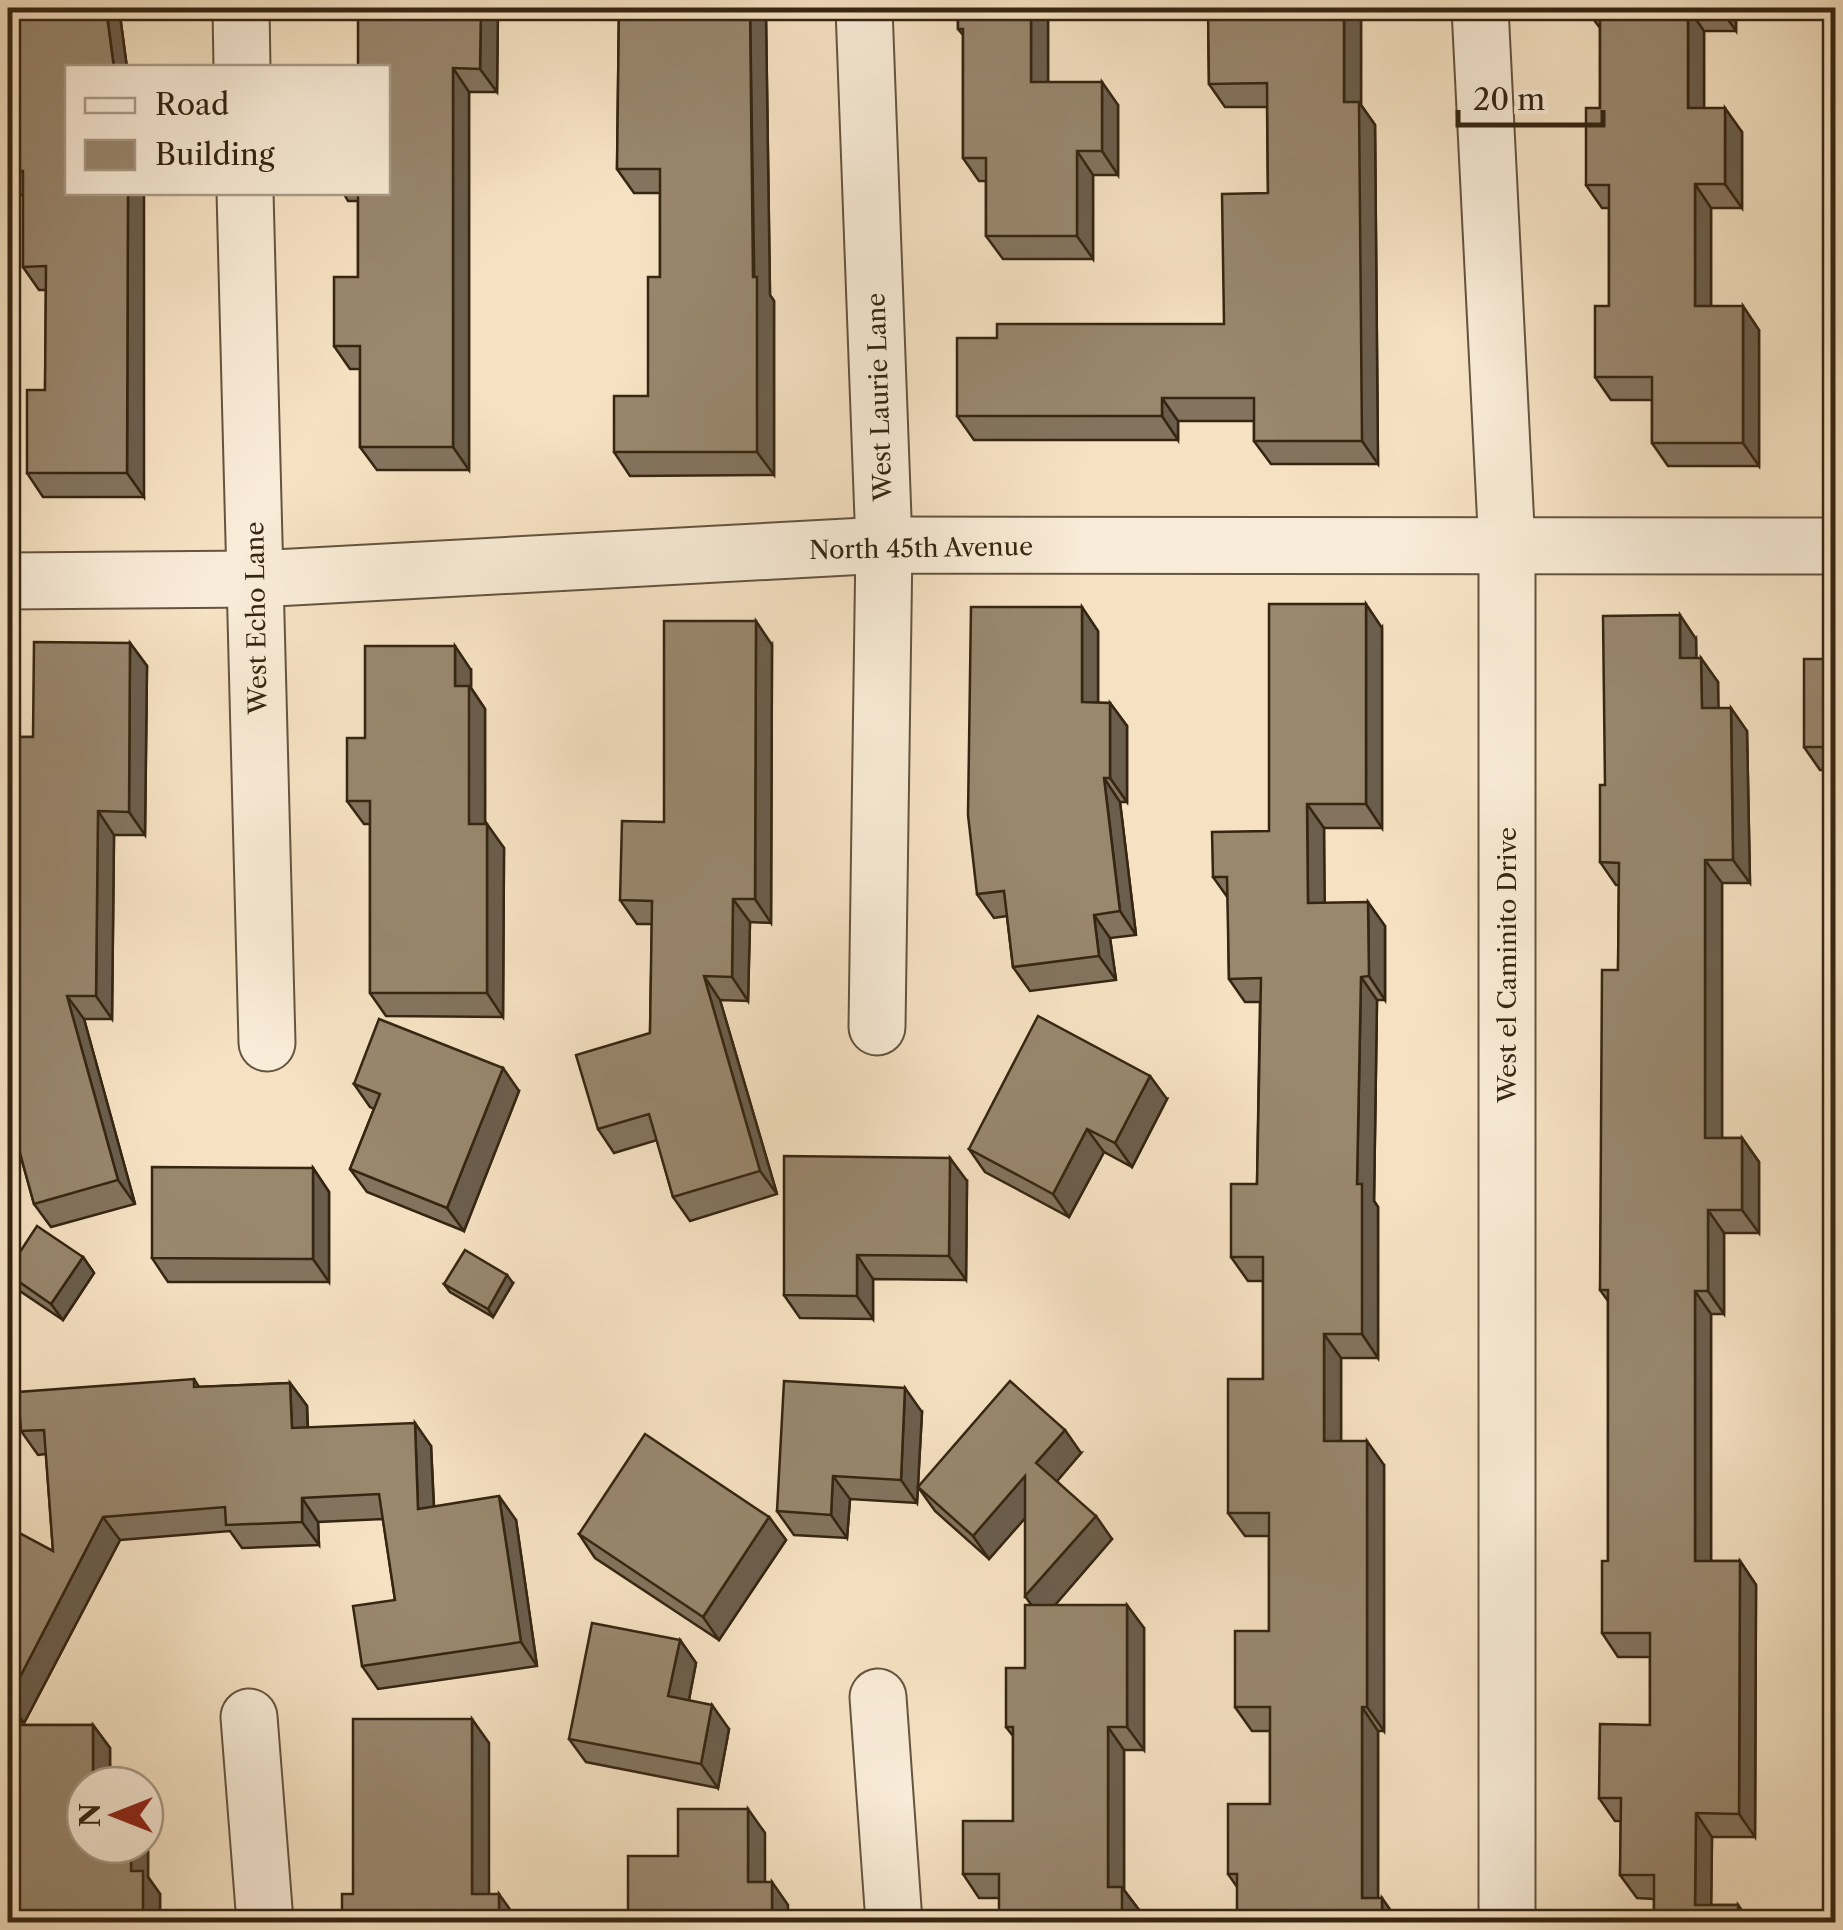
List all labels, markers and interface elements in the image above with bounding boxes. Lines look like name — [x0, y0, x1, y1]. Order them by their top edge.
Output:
legend — [65, 65, 390, 195]
scale bar — [1458, 65, 1603, 127]
text: 20 m — [1473, 81, 1545, 118]
text: Road — [155, 86, 229, 123]
text: Building — [155, 136, 275, 173]
street label: West Laurie Lane — [860, 292, 899, 503]
street label: West Echo Lane — [239, 521, 274, 716]
street label: North 45th Avenue — [809, 531, 1033, 566]
street label: West el Caminito Drive — [1492, 827, 1523, 1104]
north arrow — [65, 1765, 165, 1865]
text: N — [73, 1803, 107, 1827]

